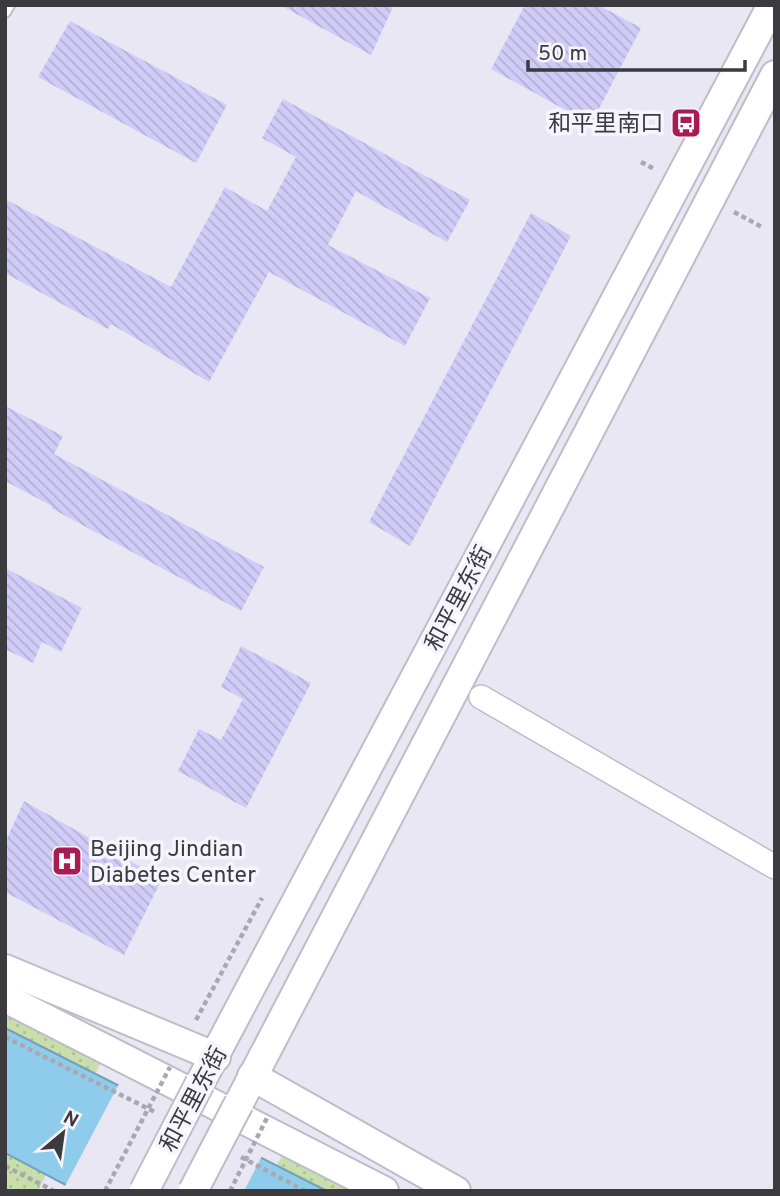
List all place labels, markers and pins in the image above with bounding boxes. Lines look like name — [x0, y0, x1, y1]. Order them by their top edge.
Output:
bus stop icon: 和平里南口 — [669, 106, 703, 140]
place label: 和平里南口 — [548, 111, 663, 140]
place label: Beijing Jindian Diabetes Center — [90, 836, 256, 891]
hospital icon: Beijing Jindian Diabetes Center — [50, 844, 84, 878]

